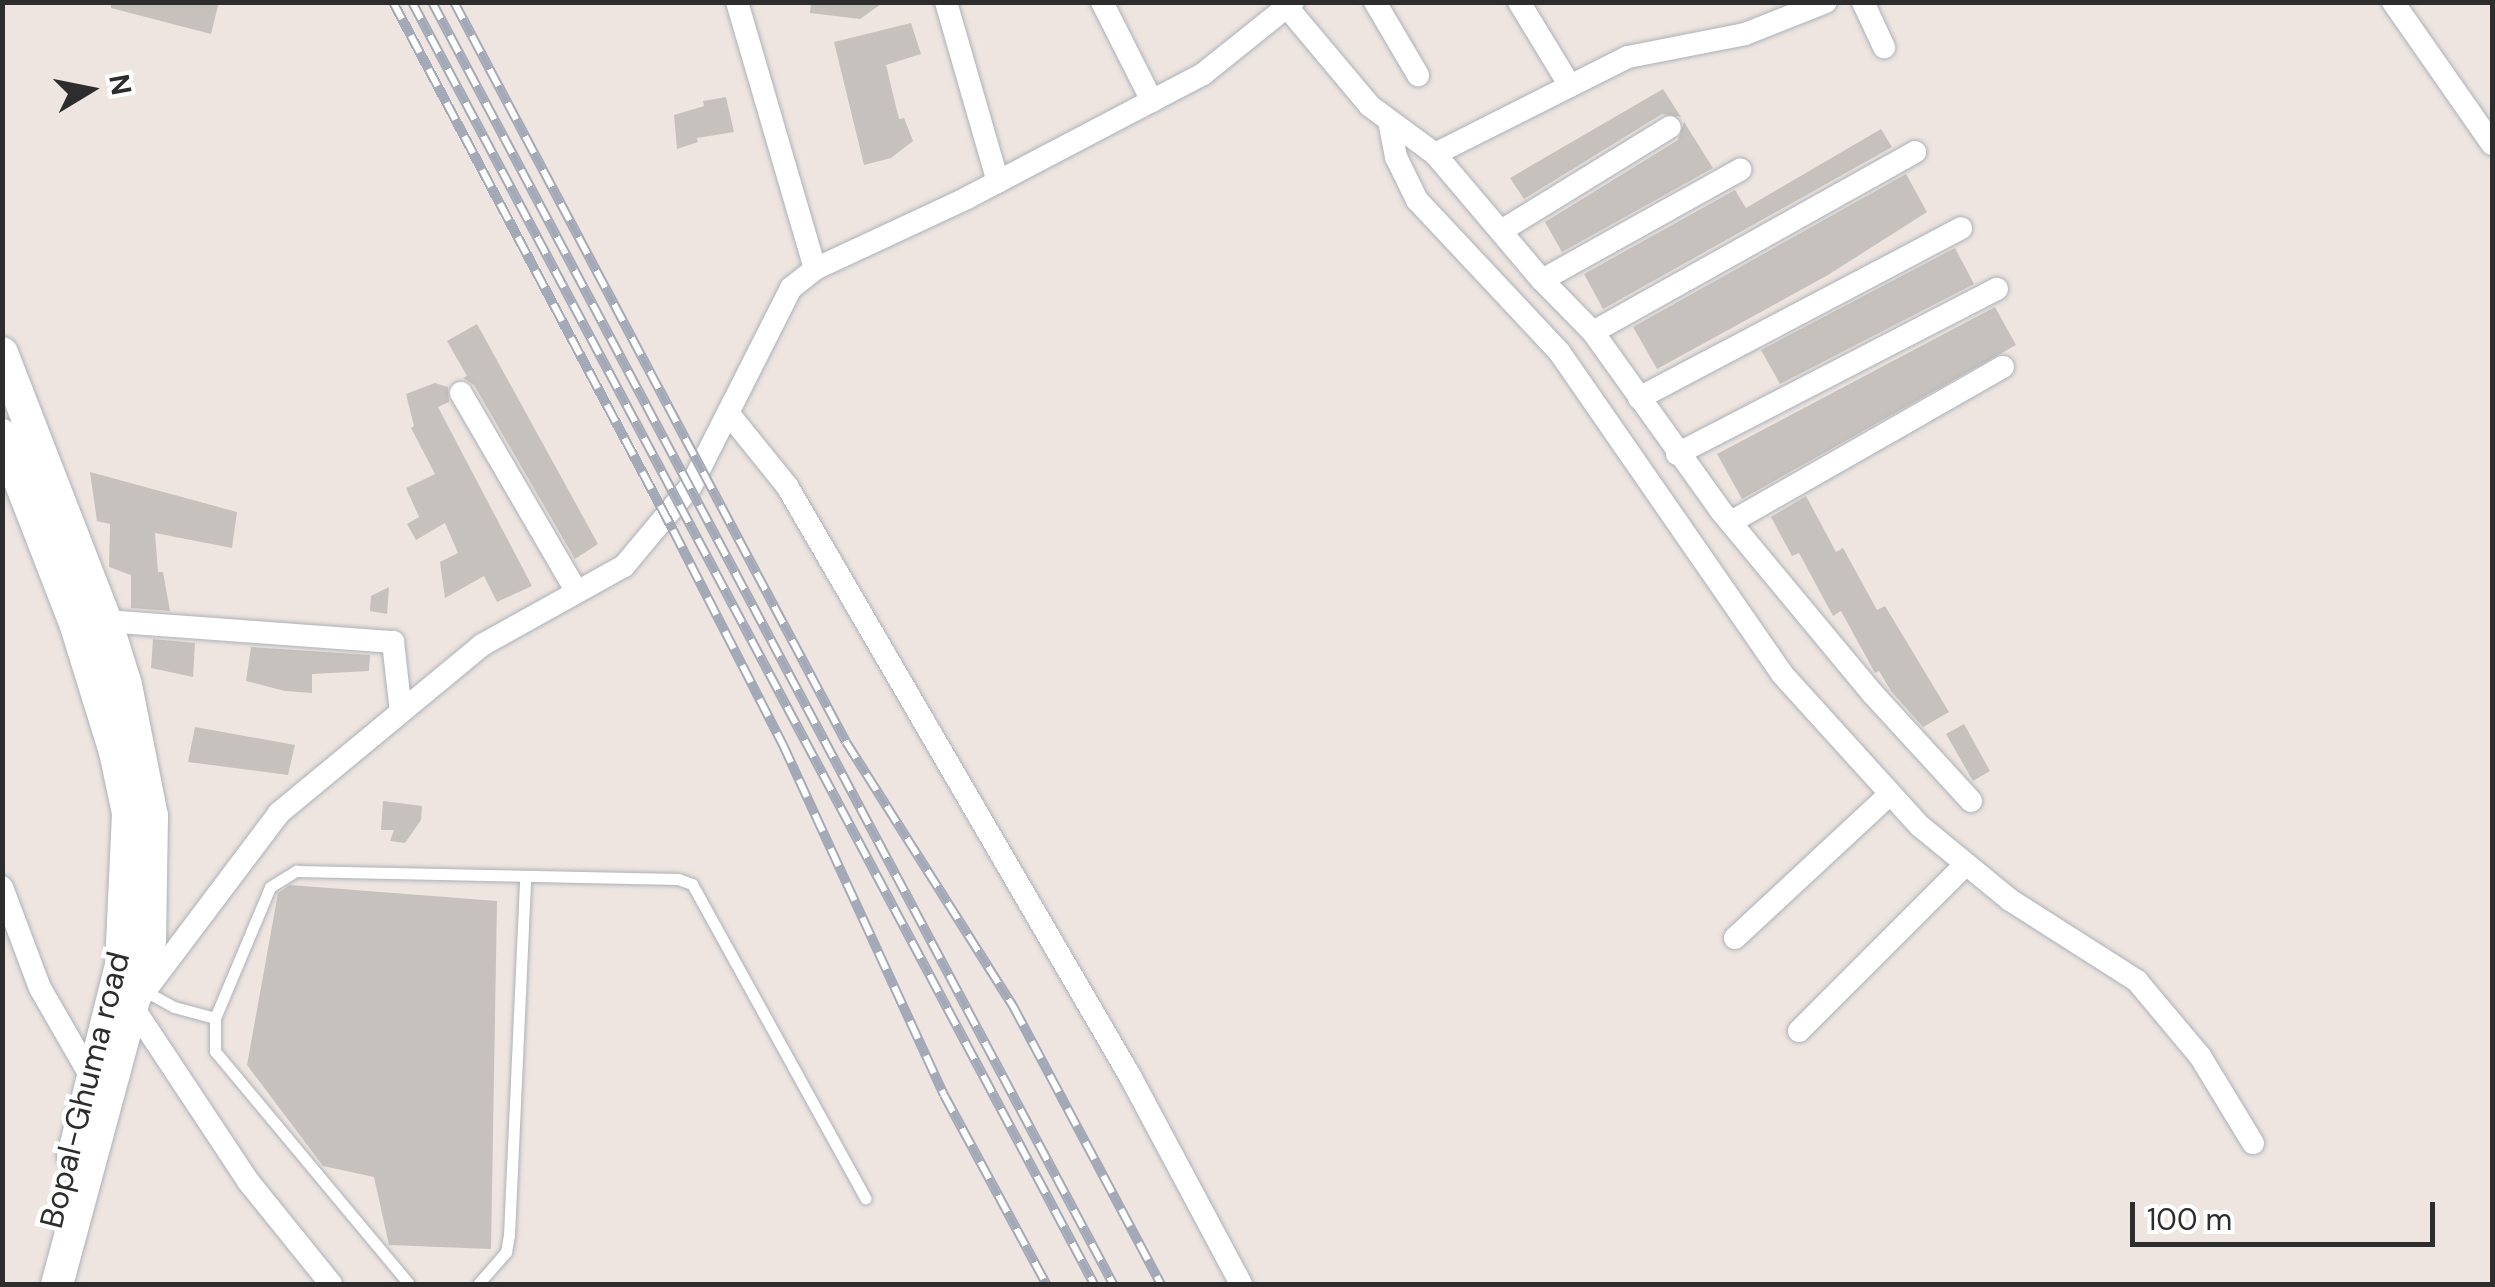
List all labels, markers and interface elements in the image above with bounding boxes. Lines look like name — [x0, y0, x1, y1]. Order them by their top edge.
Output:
north arrow — [40, 40, 140, 140]
text: N — [100, 71, 140, 98]
street label: Bopal-Ghuma road — [32, 948, 138, 1232]
scale bar — [2135, 1182, 2440, 1244]
text: 100 m — [2147, 1200, 2232, 1239]

